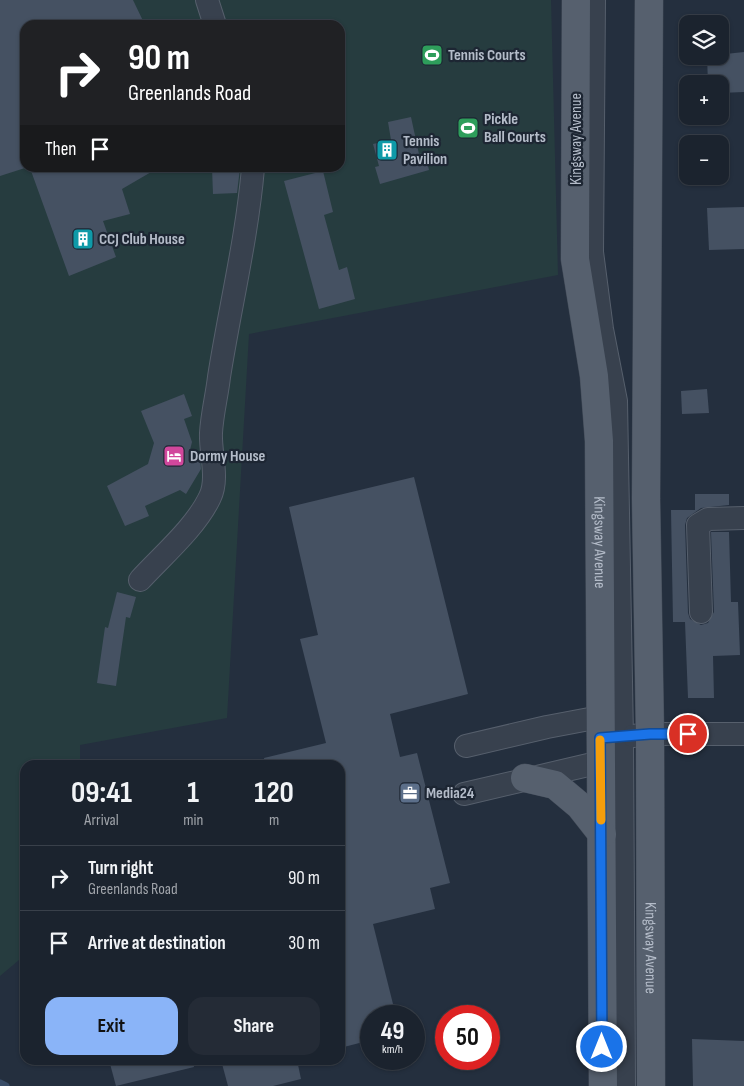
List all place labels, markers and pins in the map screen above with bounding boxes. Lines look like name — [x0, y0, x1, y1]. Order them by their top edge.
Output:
sports icon: Tennis Courts — [420, 43, 444, 67]
place label: Tennis Courts — [448, 46, 526, 65]
place label: Pickle Ball Courts — [484, 110, 546, 147]
sports icon: Pickle Ball Courts — [456, 116, 480, 140]
place label: Tennis Pavilion — [403, 132, 447, 169]
building icon: Tennis Pavilion — [375, 138, 399, 162]
building icon: CCJ Club House — [71, 227, 95, 251]
place label: CCJ Club House — [99, 230, 185, 249]
hotel icon: Dormy House — [162, 444, 186, 468]
place label: Dormy House — [190, 447, 266, 466]
pin — [667, 713, 709, 755]
office icon: Media24 — [398, 781, 422, 805]
place label: Media24 — [426, 784, 475, 803]

